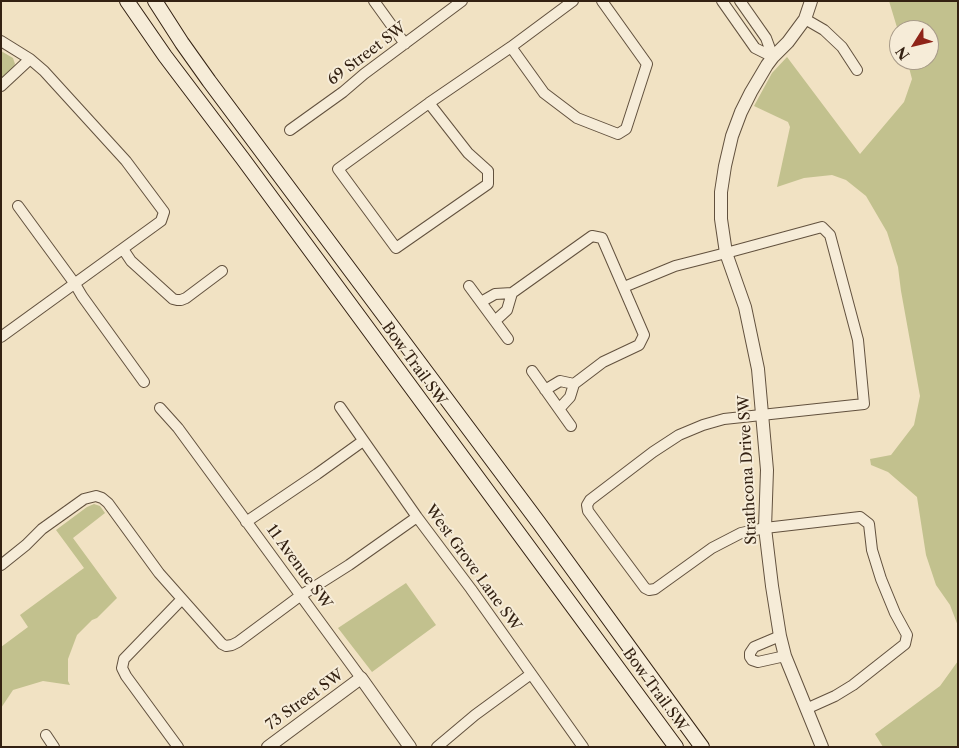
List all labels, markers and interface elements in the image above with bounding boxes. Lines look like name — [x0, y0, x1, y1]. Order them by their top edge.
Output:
street label: 69 Street SW — [324, 19, 410, 89]
north arrow — [889, 20, 939, 70]
text: N — [892, 43, 914, 63]
street label: Bow Trail SW — [378, 319, 450, 409]
street label: Strathcona Drive SW — [735, 395, 761, 545]
street label: West Grove Lane SW — [421, 502, 525, 634]
street label: 11 Avenue SW — [263, 522, 335, 612]
street label: Bow Trail SW — [619, 645, 691, 735]
street label: 73 Street SW — [263, 666, 347, 734]

